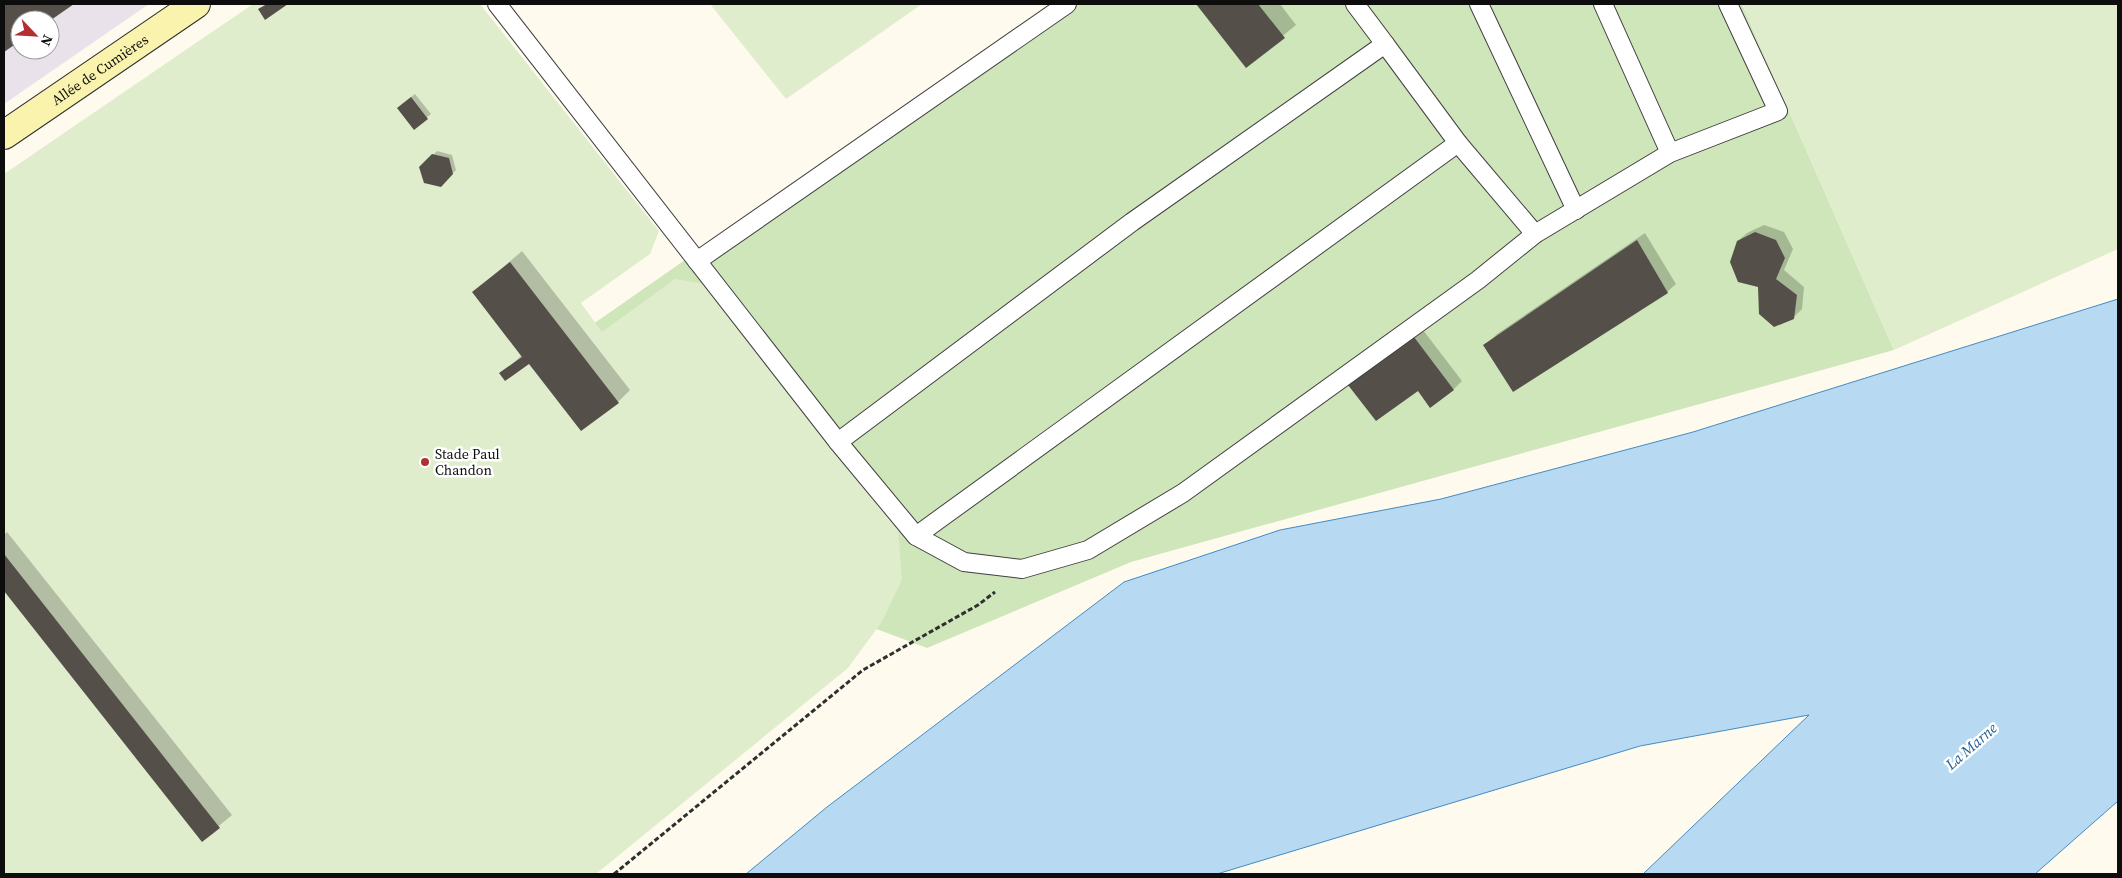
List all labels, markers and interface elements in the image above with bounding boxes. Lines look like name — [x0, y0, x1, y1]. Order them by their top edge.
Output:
north arrow — [10, 10, 60, 60]
street label: Allée de Cumières — [47, 29, 152, 110]
text: N — [36, 32, 58, 49]
place label: Stade Paul Chandon — [435, 444, 500, 480]
marker: Stade Paul Chandon — [419, 456, 431, 468]
water label: La Marne — [1940, 718, 2001, 775]

